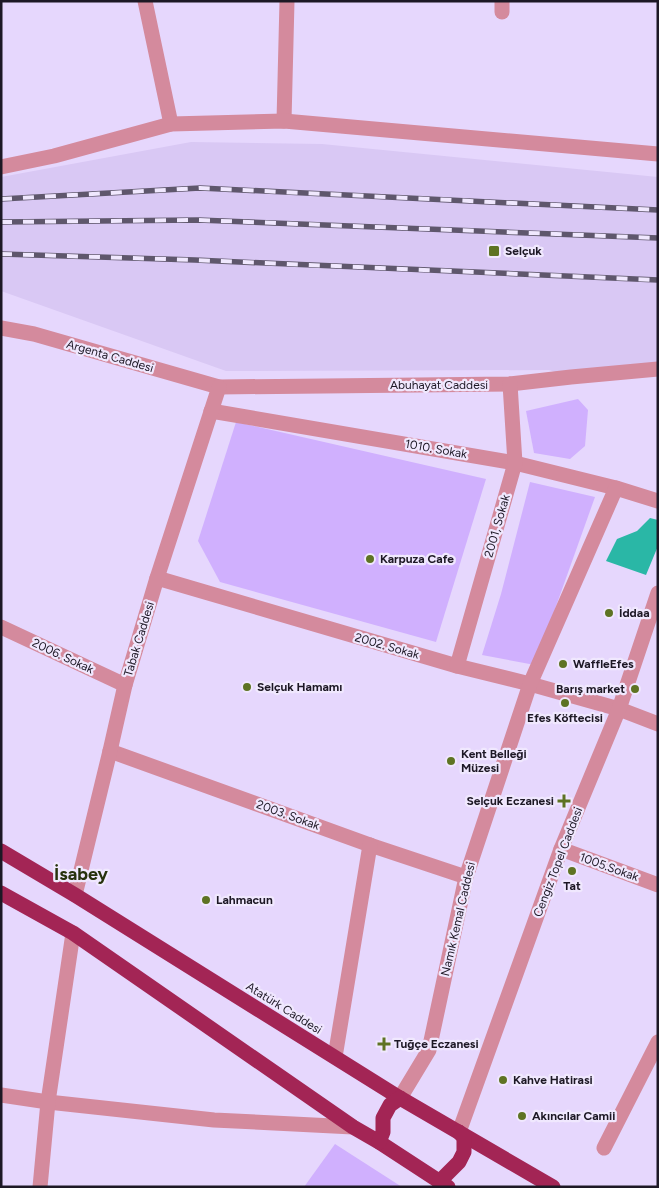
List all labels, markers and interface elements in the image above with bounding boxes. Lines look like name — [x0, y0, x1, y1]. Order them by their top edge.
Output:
marker: Selçuk — [487, 244, 501, 258]
place label: Selçuk — [505, 244, 542, 258]
street label: Argenta Caddesi — [65, 337, 155, 375]
street label: Abuhayat Caddesi — [390, 378, 488, 392]
street label: 1010. Sokak — [404, 437, 468, 461]
street label: 2001, Sokak — [481, 493, 513, 559]
place label: Karpuza Cafe — [380, 552, 454, 566]
marker: Karpuza Cafe — [364, 553, 376, 565]
street label: Tabak Caddesi — [121, 600, 157, 678]
place label: İddaa — [619, 606, 650, 620]
marker: İddaa — [603, 607, 615, 619]
street label: 2002. Sokak — [353, 630, 421, 662]
street label: 2006. Sokak — [30, 636, 96, 676]
place label: WaffleEfes — [573, 657, 634, 671]
marker: WaffleEfes — [557, 658, 569, 670]
place label: Selçuk Hamamı — [257, 680, 342, 694]
marker: Selçuk Hamamı — [241, 681, 253, 693]
place label: Barış market — [556, 682, 625, 696]
marker: Barış market — [629, 683, 641, 695]
marker: Efes Köftecisi — [559, 697, 571, 709]
place label: Efes Köftecisi — [527, 711, 603, 725]
place label: Kent Belleği Müzesi — [461, 747, 527, 775]
marker: Kent Belleği Müzesi — [445, 755, 457, 767]
place label: Selçuk Eczanesi — [466, 794, 554, 808]
marker: Selçuk Eczanesi — [558, 795, 570, 807]
street label: 2003. Sokak — [255, 797, 322, 833]
street label: Cengiz Topel Caddesi — [531, 805, 585, 919]
street label: 1005.Sokak — [578, 850, 641, 884]
street label: Namık Kemal Caddesi — [438, 861, 478, 977]
district label: İsabey — [54, 863, 109, 885]
marker: Tat — [566, 865, 578, 877]
place label: Tat — [563, 879, 581, 893]
place label: Lahmacun — [216, 893, 273, 907]
marker: Lahmacun — [200, 894, 212, 906]
street label: Atatürk Caddesi — [244, 979, 324, 1037]
place label: Tuğçe Eczanesi — [394, 1037, 479, 1051]
marker: Tuğçe Eczanesi — [378, 1038, 390, 1050]
place label: Kahve Hatirasi — [513, 1073, 593, 1087]
marker: Kahve Hatirasi — [497, 1074, 509, 1086]
place label: Akıncılar Camii — [532, 1109, 615, 1123]
marker: Akıncılar Camii — [516, 1110, 528, 1122]

